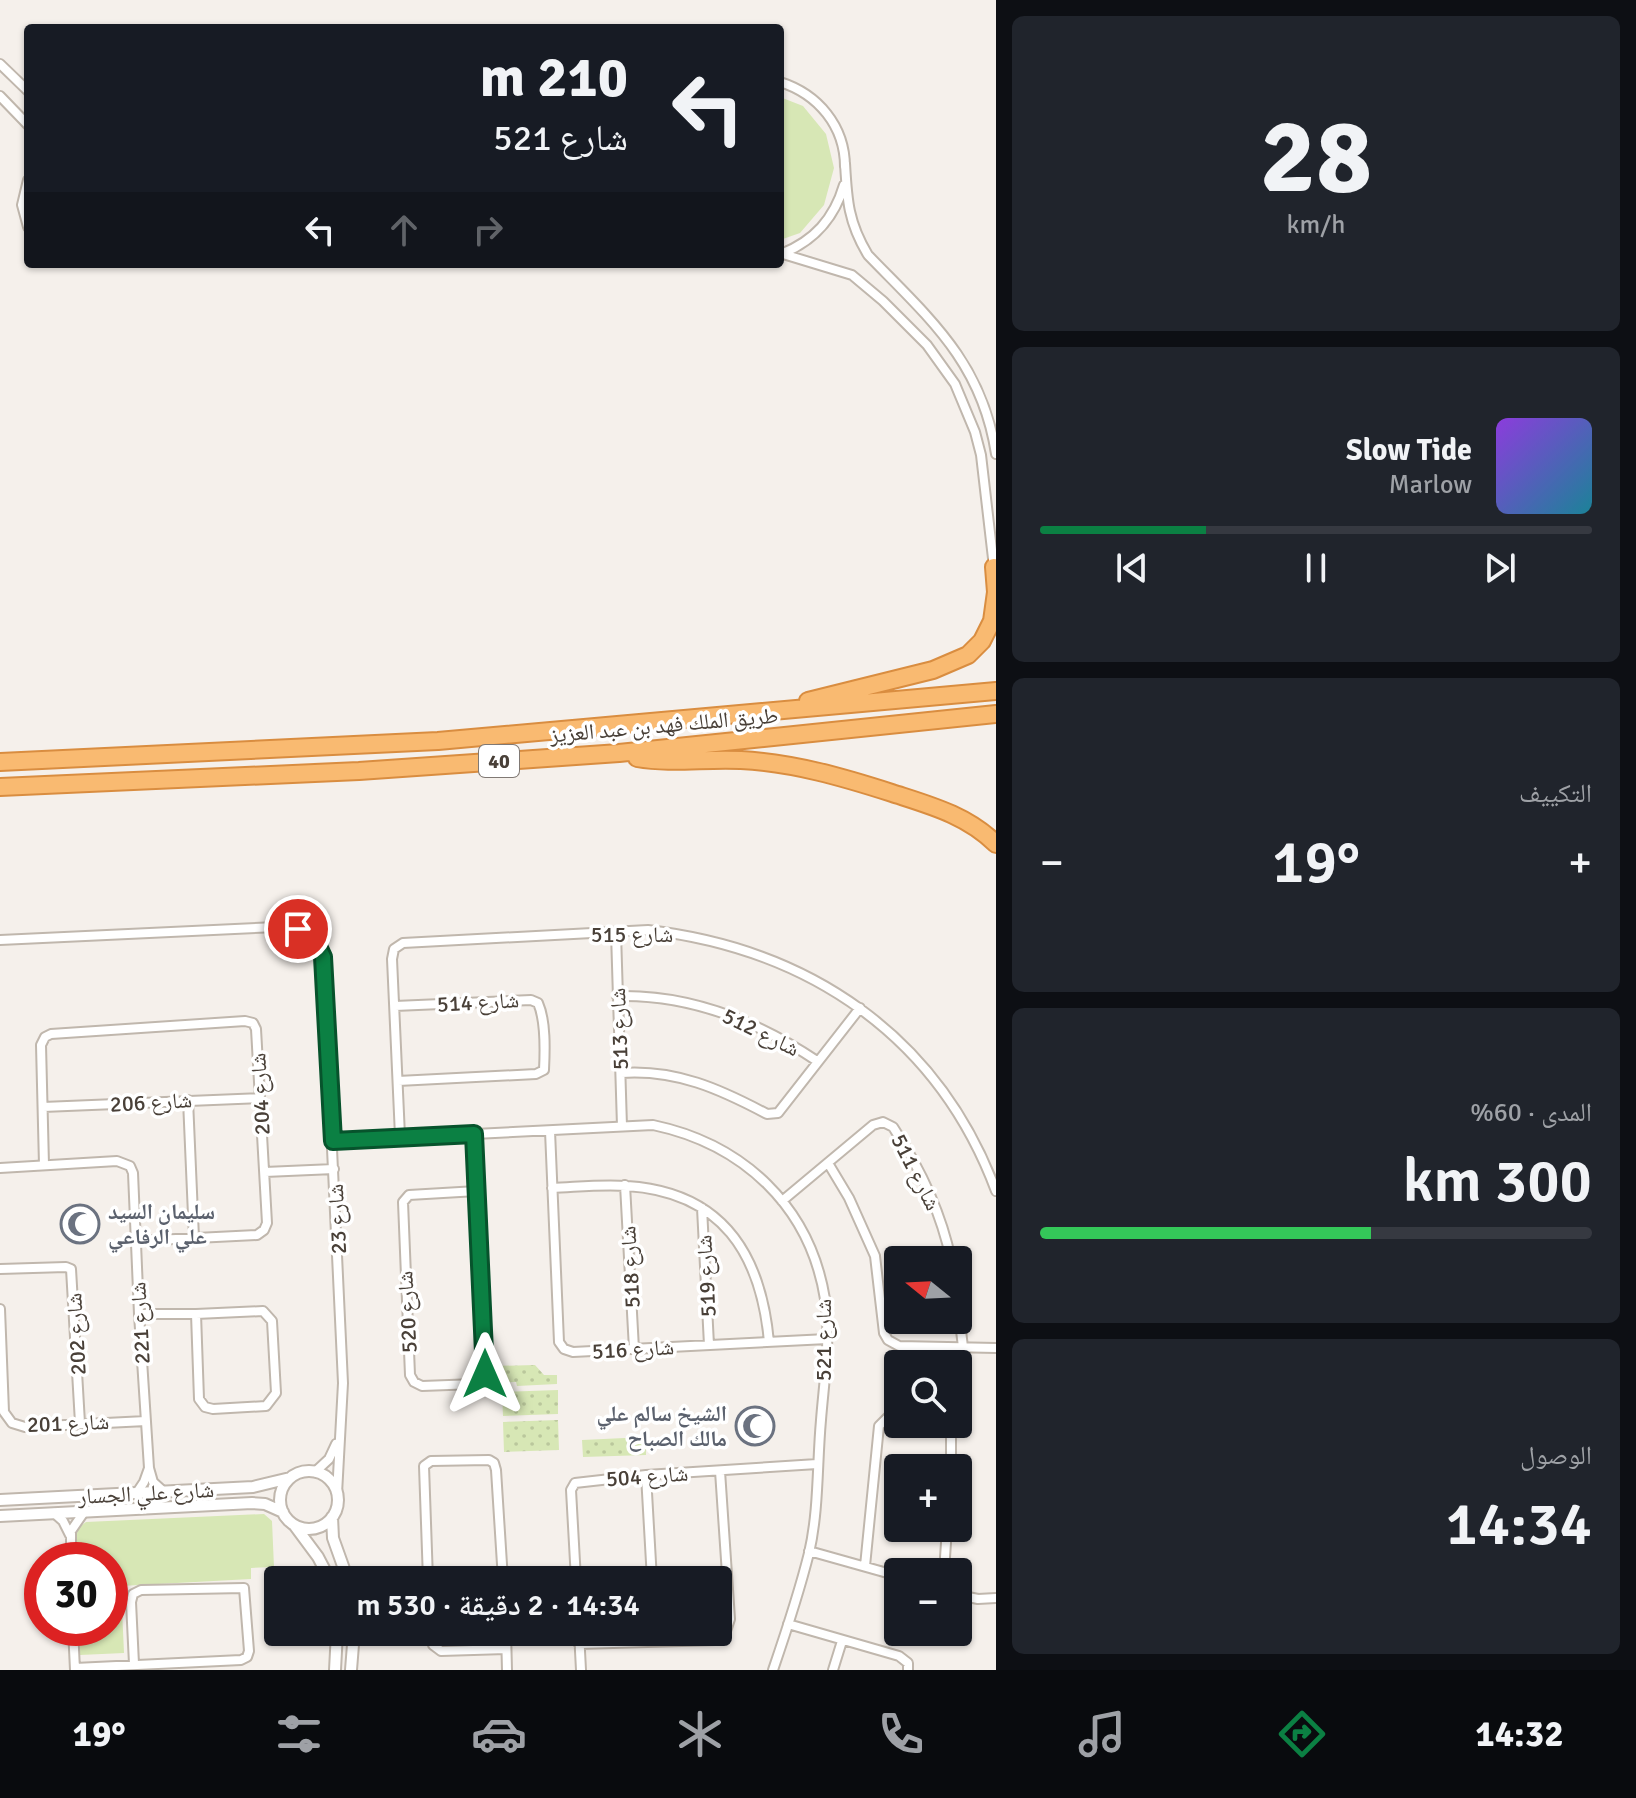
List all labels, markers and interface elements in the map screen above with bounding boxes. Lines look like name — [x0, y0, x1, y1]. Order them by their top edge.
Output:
text: 210 m — [480, 43, 628, 112]
icon: left — [656, 56, 760, 160]
text: 28 — [1260, 93, 1372, 221]
text: شارع 521 — [493, 116, 628, 161]
icon: left — [298, 208, 342, 252]
icon: ahead — [382, 208, 426, 252]
icon: right — [466, 208, 510, 252]
text: km/h — [1287, 209, 1345, 241]
text: Slow Tide — [1346, 432, 1472, 469]
text: Marlow — [1389, 469, 1472, 501]
icon: previous — [1110, 546, 1154, 590]
icon: pause — [1294, 546, 1338, 590]
icon: next — [1478, 546, 1522, 590]
street label: طريق الملك فهد بن عبد العزيز — [548, 702, 779, 749]
road number: 40 — [479, 745, 519, 777]
text: التكييف — [1519, 778, 1592, 810]
text: 19° — [1272, 826, 1360, 900]
text: − — [1040, 836, 1064, 890]
text: + — [1568, 836, 1592, 890]
pin — [264, 895, 332, 963]
icon: arrive — [276, 907, 320, 951]
street label: شارع 515 — [591, 921, 673, 948]
street label: شارع 514 — [436, 986, 520, 1018]
street label: شارع 513 — [604, 987, 634, 1071]
street label: شارع 512 — [718, 1002, 804, 1062]
street label: شارع 204 — [244, 1052, 276, 1136]
street label: شارع 206 — [109, 1086, 193, 1118]
text: المدى · 60% — [1470, 1097, 1592, 1129]
street label: شارع 511 — [885, 1129, 947, 1215]
text: 300 km — [1403, 1145, 1592, 1219]
street label: شارع 23 — [322, 1183, 352, 1255]
place label: سليمان السيد علي الرفاعي — [108, 1198, 215, 1253]
mosque icon: سليمان السيد علي الرفاعي — [59, 1203, 101, 1245]
street label: شارع 518 — [614, 1225, 646, 1309]
street label: شارع 519 — [690, 1234, 722, 1318]
north arrow — [884, 1246, 972, 1334]
map controls — [884, 1246, 972, 1646]
street label: شارع 520 — [391, 1270, 423, 1354]
street label: شارع 221 — [124, 1281, 156, 1365]
street label: شارع 202 — [60, 1292, 92, 1376]
street label: شارع 521 — [810, 1299, 837, 1381]
position arrow — [443, 1332, 527, 1416]
street label: شارع 516 — [591, 1333, 675, 1365]
button: search — [884, 1350, 972, 1438]
place label: الشيخ سالم علي مالك الصباح — [596, 1400, 727, 1452]
mosque icon: الشيخ سالم علي مالك الصباح — [734, 1405, 776, 1447]
street label: شارع 201 — [26, 1408, 110, 1438]
text: الوصول — [1520, 1440, 1592, 1472]
button: + — [884, 1454, 972, 1542]
street label: شارع 504 — [605, 1460, 689, 1492]
street label: شارع علي الجسار — [76, 1476, 215, 1514]
text: 14:34 — [1445, 1488, 1592, 1562]
speed limit sign: 30 — [24, 1542, 128, 1646]
button: − — [884, 1558, 972, 1646]
text: 14:34 · 2 دقيقة · 530 m — [356, 1587, 640, 1624]
icon: filters — [271, 1706, 327, 1762]
icon: car — [471, 1706, 527, 1762]
icon: climate — [672, 1706, 728, 1762]
icon: phone — [873, 1706, 929, 1762]
icon: music — [1074, 1706, 1130, 1762]
icon: directions — [1274, 1706, 1330, 1762]
text: 19° — [72, 1712, 126, 1757]
text: 14:32 — [1475, 1712, 1564, 1757]

